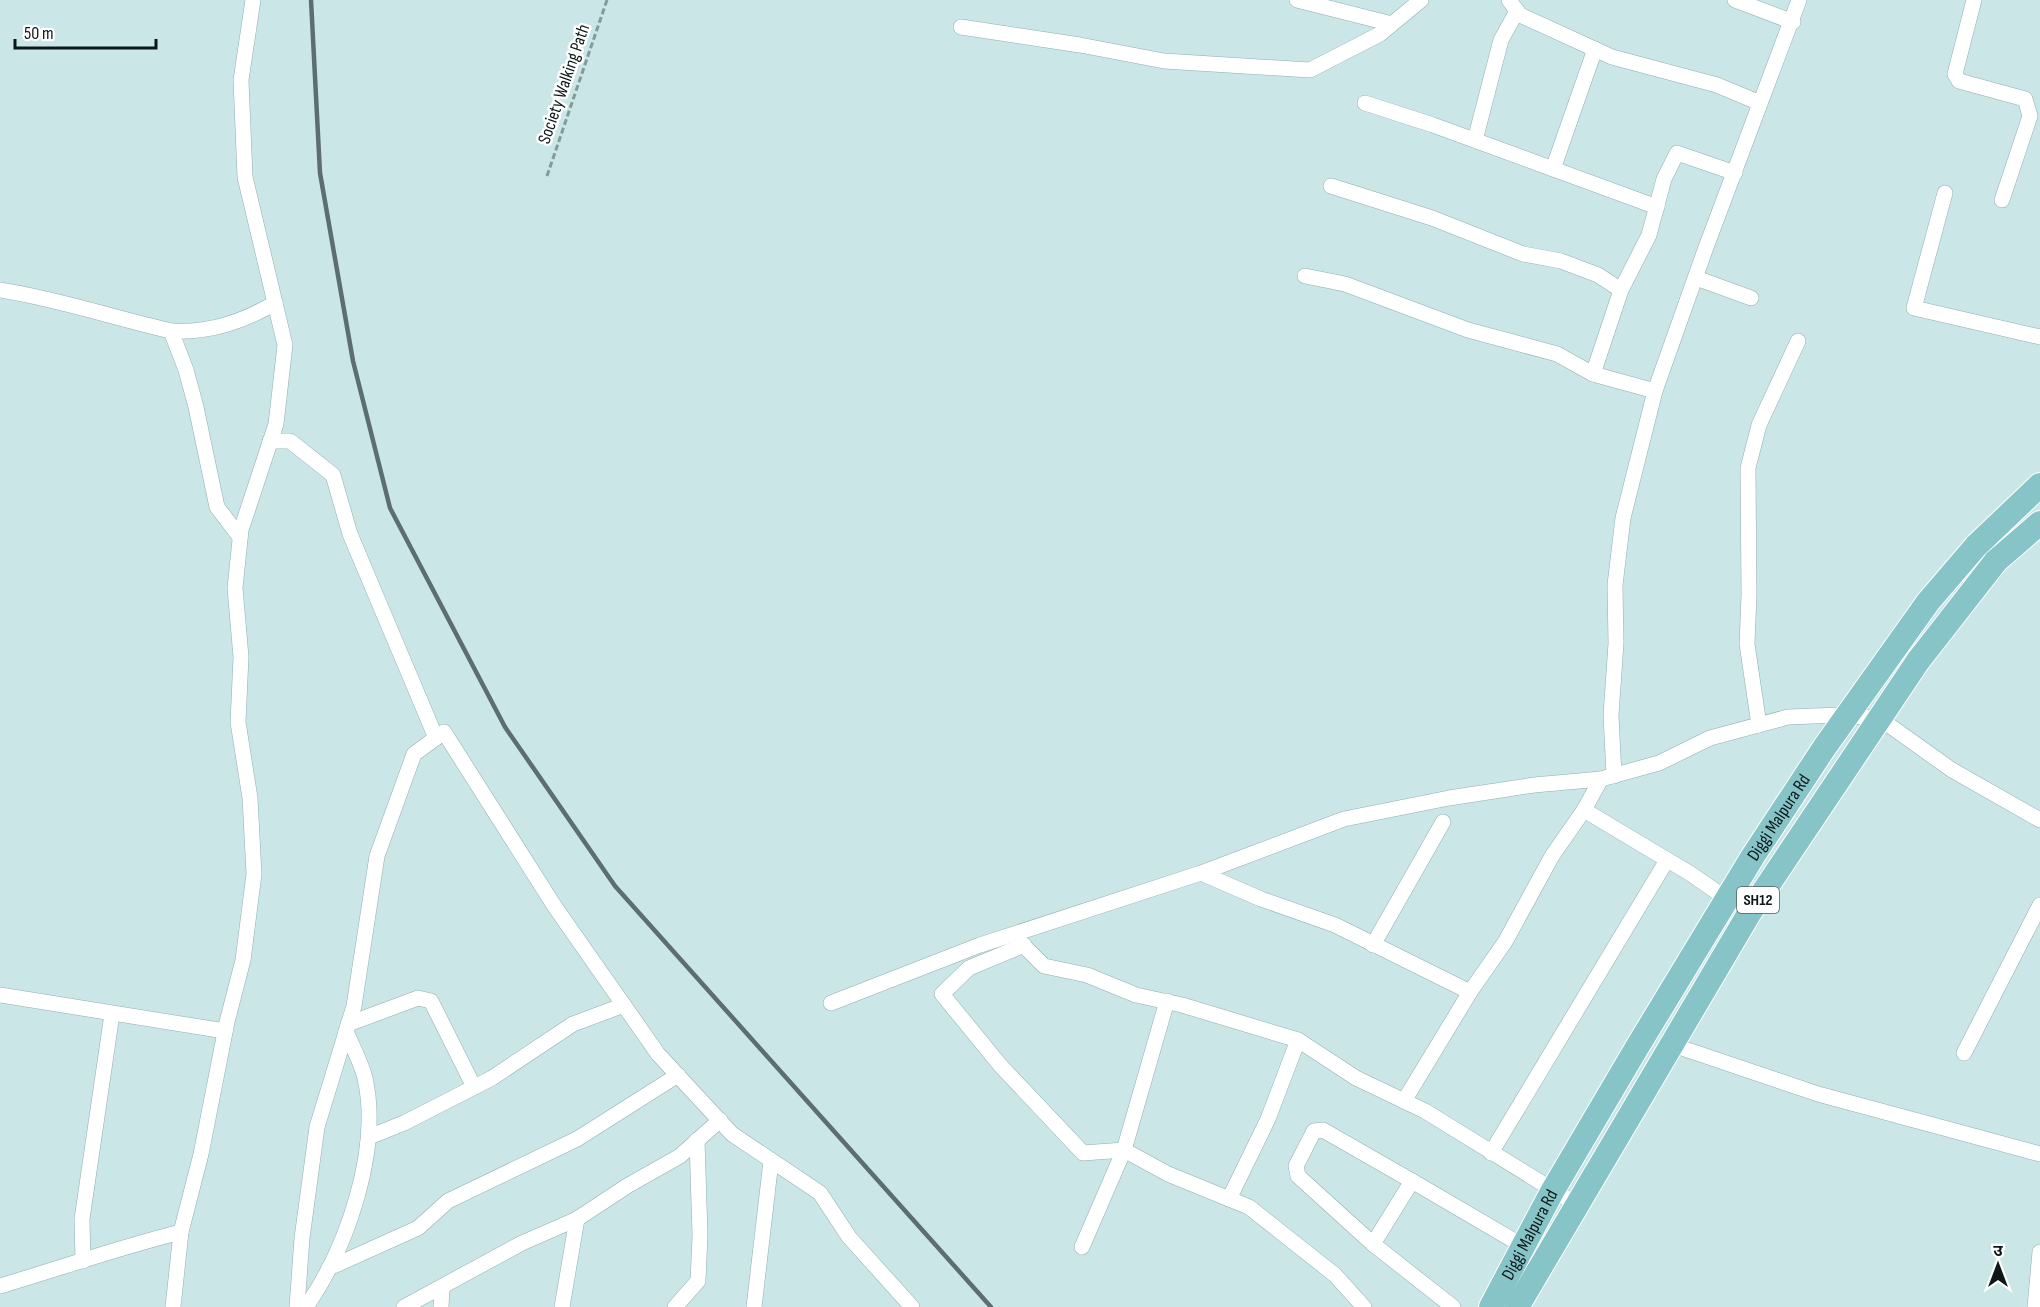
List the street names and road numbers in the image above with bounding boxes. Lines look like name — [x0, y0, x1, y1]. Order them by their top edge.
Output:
street label: Society Walking Path — [534, 21, 594, 147]
street label: Diggi Malpura Rd — [1742, 770, 1814, 865]
road number: SH12 — [1737, 887, 1779, 913]
street label: Diggi Malpura Rd — [1497, 1186, 1562, 1283]

